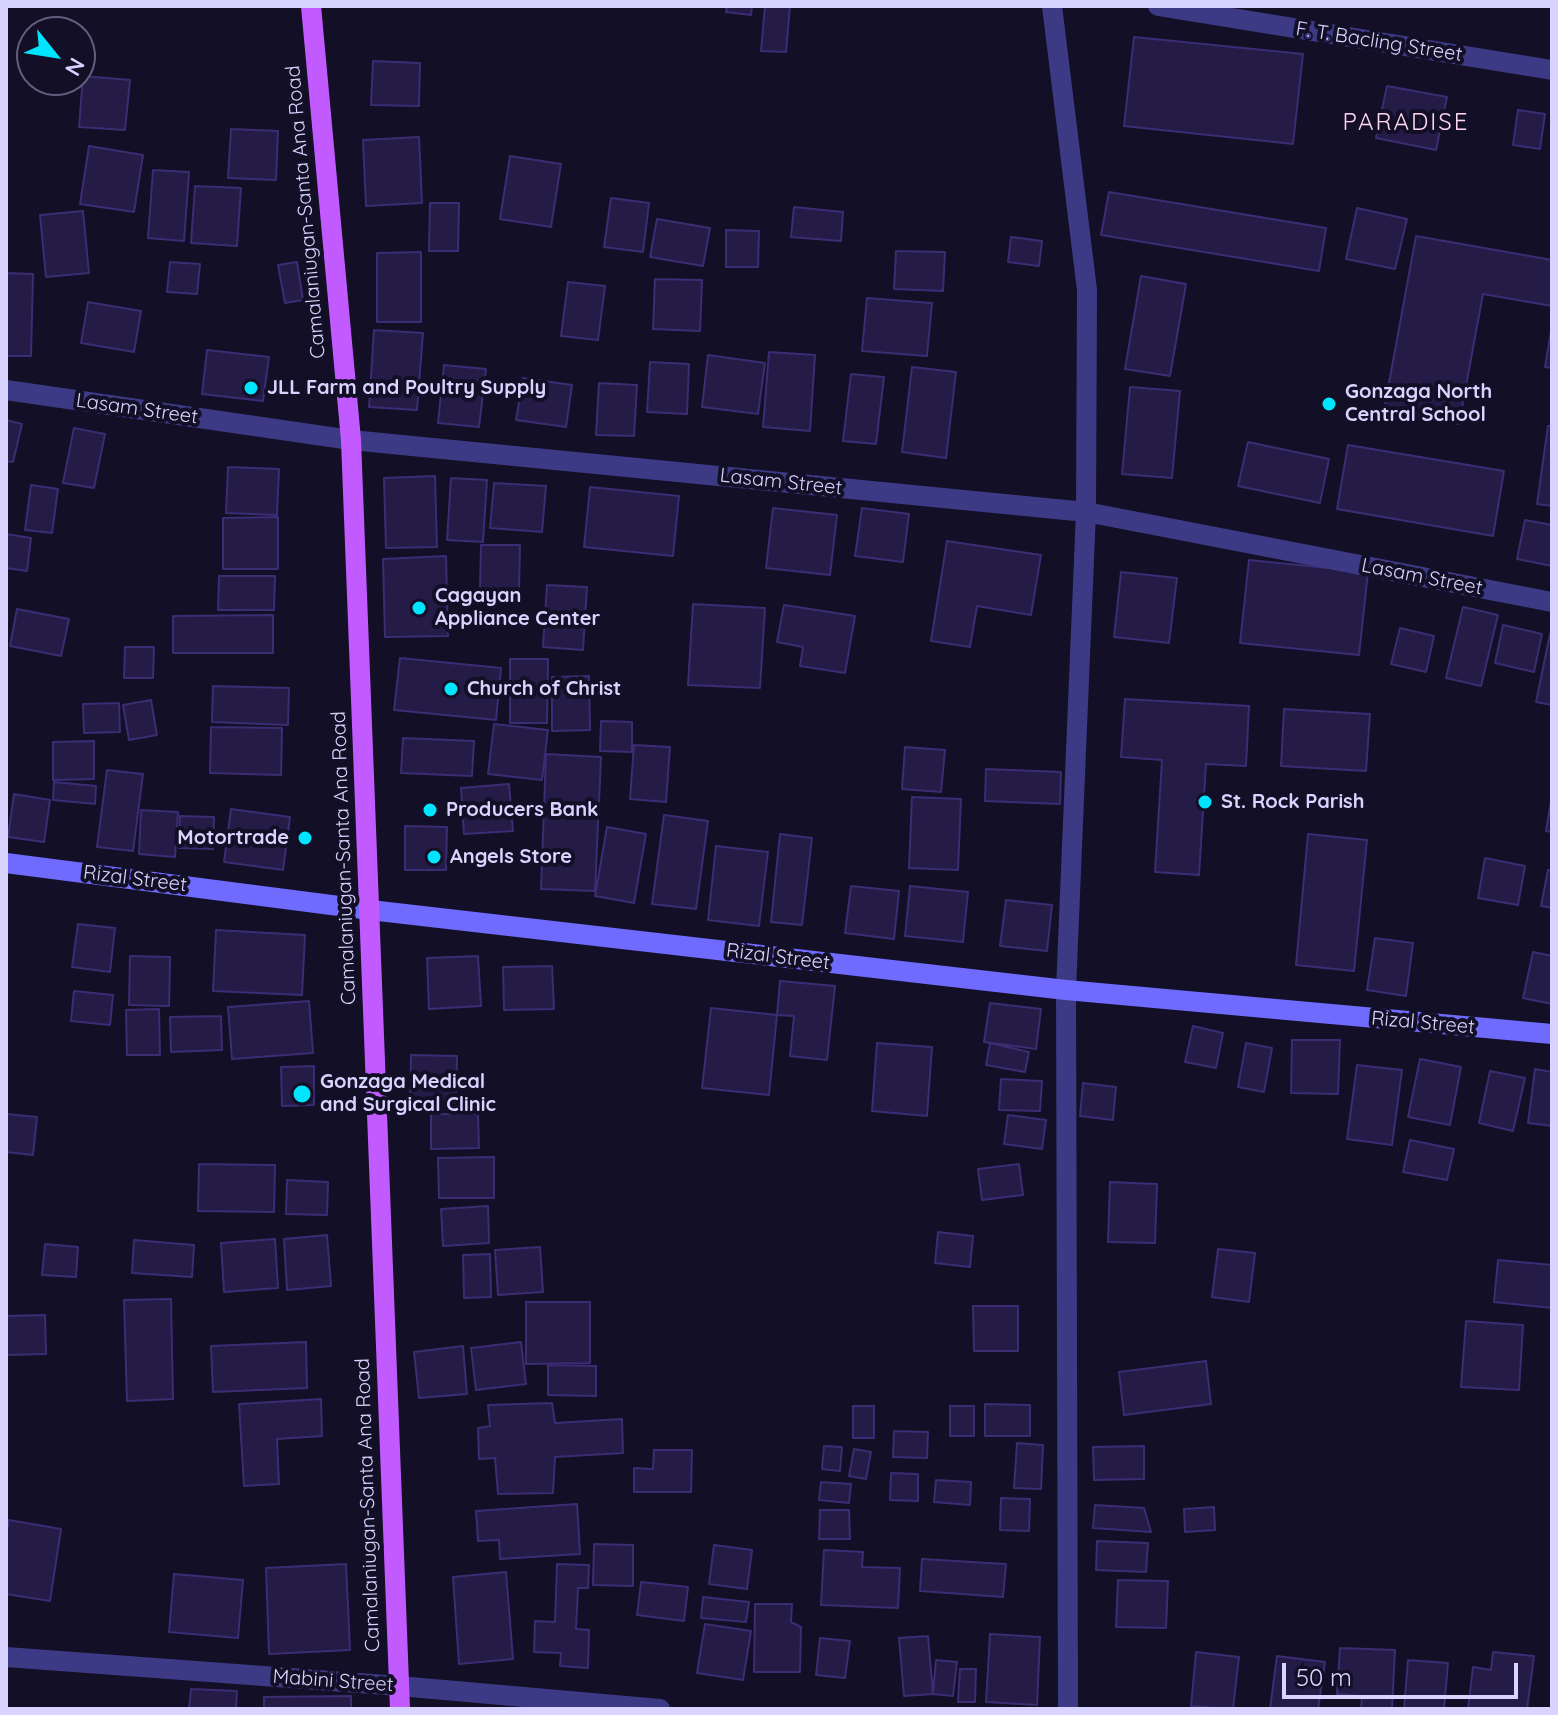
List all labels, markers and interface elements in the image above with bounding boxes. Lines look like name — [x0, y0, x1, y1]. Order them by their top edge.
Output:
north arrow — [16, 16, 96, 96]
street label: F. T. Bacling Street — [1294, 17, 1464, 67]
text: N — [59, 53, 91, 81]
street label: Camalaniugan-Santa Ana Road — [281, 64, 331, 360]
district label: PARADISE — [1343, 109, 1469, 137]
place label: JLL Farm and Poultry Supply — [267, 376, 546, 400]
marker: JLL Farm and Poultry Supply — [242, 379, 260, 397]
place label: Gonzaga North Central School — [1345, 380, 1492, 427]
street label: Lasam Street — [75, 389, 199, 429]
marker: Gonzaga North Central School — [1320, 395, 1338, 413]
street label: Lasam Street — [719, 464, 843, 500]
street label: Lasam Street — [1359, 554, 1485, 600]
place label: Cagayan Appliance Center — [435, 584, 600, 631]
marker: Cagayan Appliance Center — [410, 599, 428, 617]
place label: Church of Christ — [467, 677, 621, 701]
marker: Church of Christ — [442, 680, 460, 698]
street label: Camalaniugan-Santa Ana Road — [327, 711, 361, 1005]
place label: St. Rock Parish — [1221, 790, 1364, 814]
marker: St. Rock Parish — [1196, 793, 1214, 811]
place label: Producers Bank — [446, 798, 598, 822]
marker: Producers Bank — [421, 801, 439, 819]
place label: Motortrade — [177, 826, 289, 850]
marker: Motortrade — [296, 829, 314, 847]
place label: Angels Store — [450, 845, 572, 869]
marker: Angels Store — [425, 848, 443, 866]
street label: Rizal Street — [82, 861, 188, 897]
street label: Rizal Street — [725, 939, 831, 975]
street label: Rizal Street — [1370, 1007, 1476, 1039]
place label: Gonzaga Medical and Surgical Clinic — [320, 1070, 496, 1117]
marker: Gonzaga Medical and Surgical Clinic — [291, 1083, 313, 1105]
street label: Camalaniugan-Santa Ana Road — [351, 1358, 385, 1652]
scale bar — [1286, 1647, 1522, 1697]
text: 50 m — [1296, 1662, 1352, 1692]
street label: Mabini Street — [272, 1665, 394, 1697]

